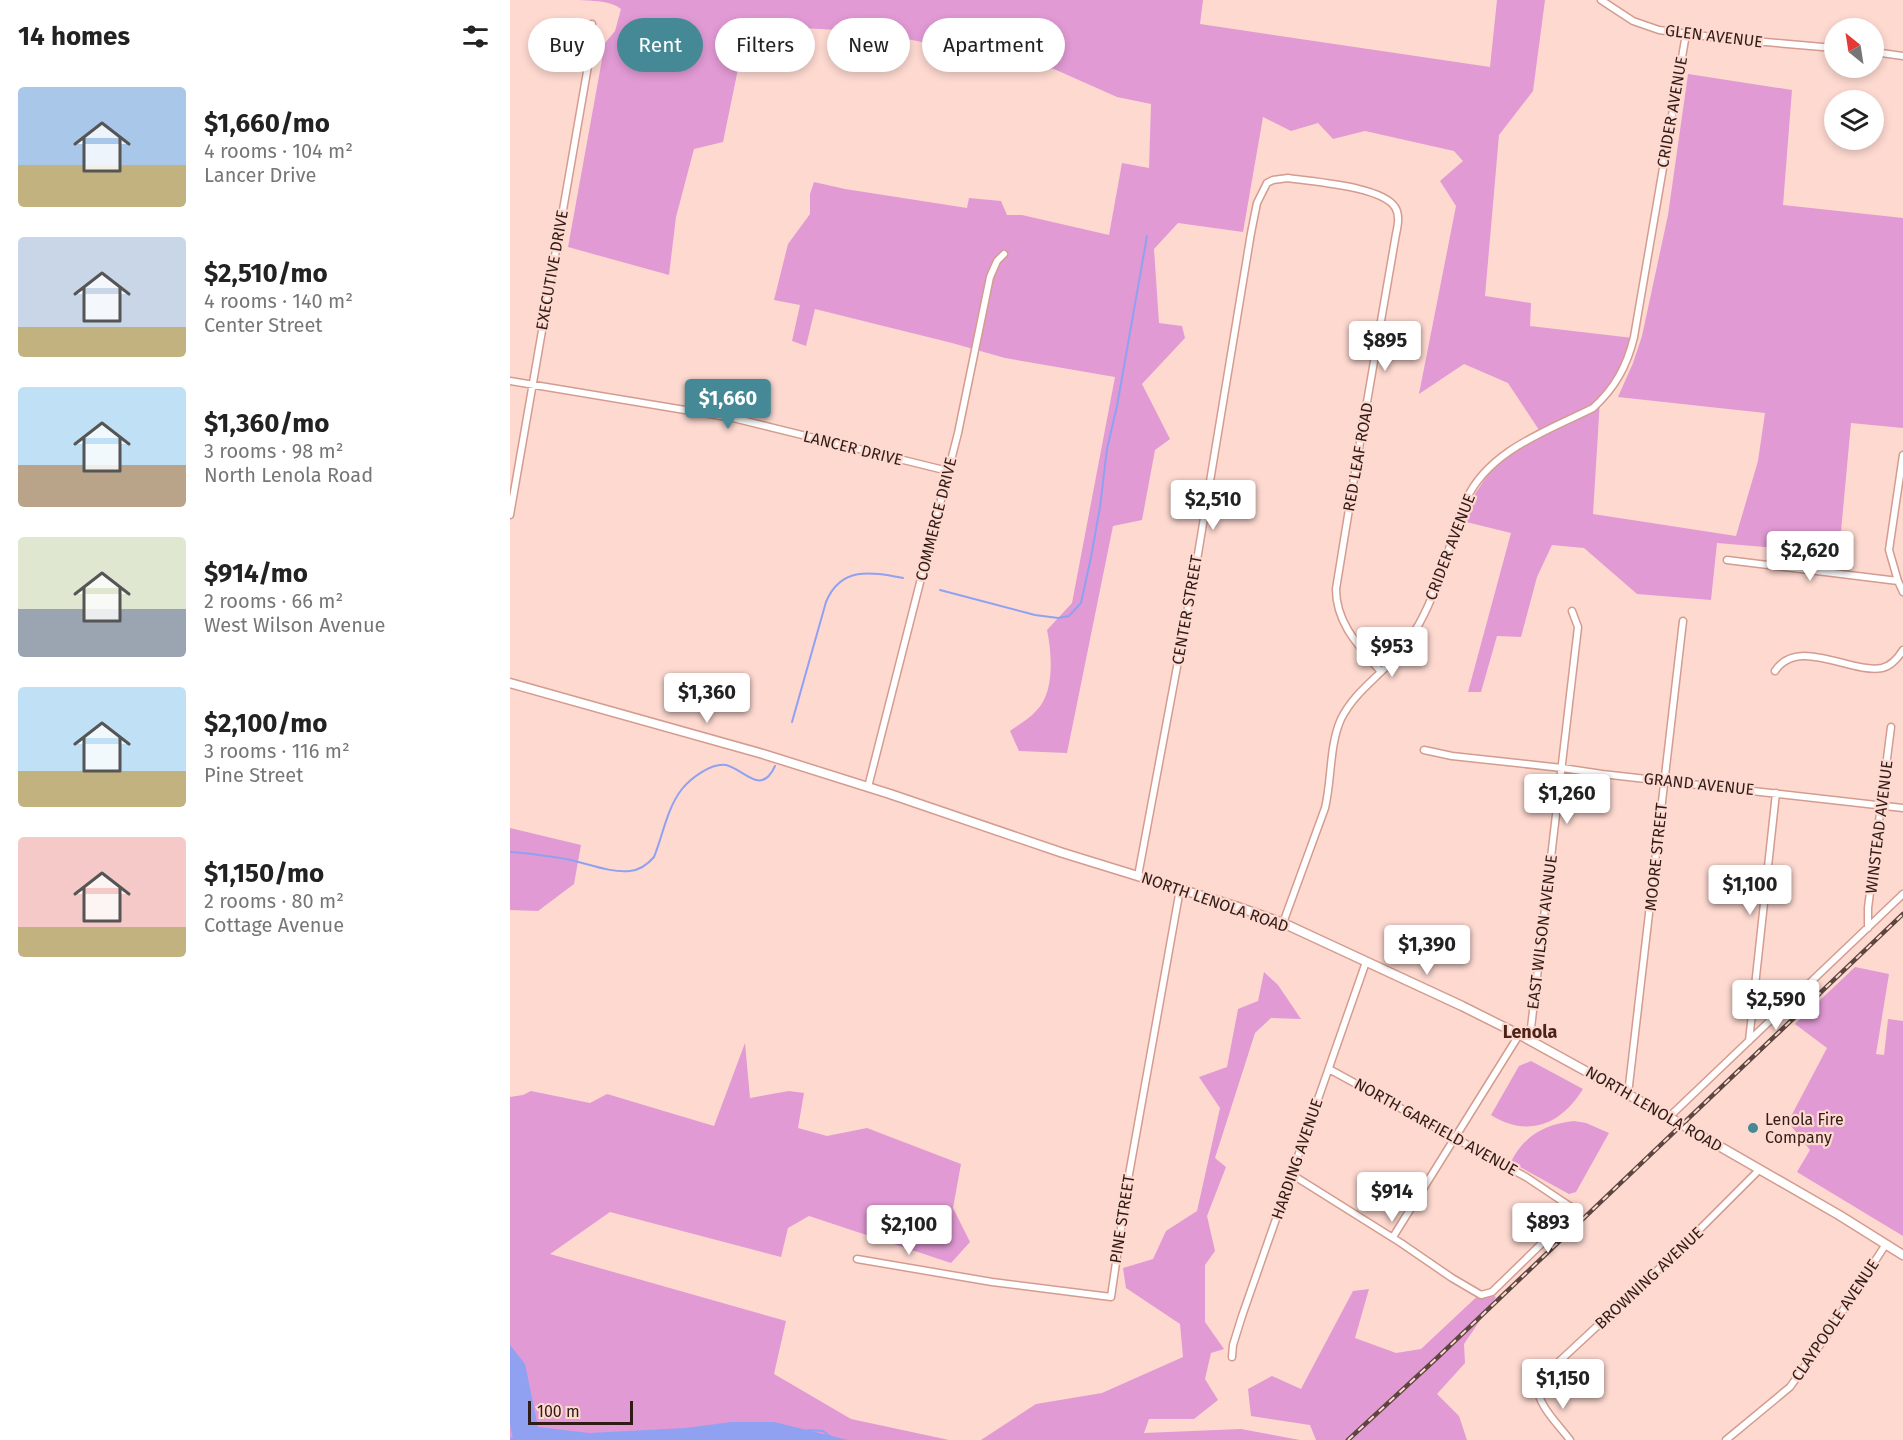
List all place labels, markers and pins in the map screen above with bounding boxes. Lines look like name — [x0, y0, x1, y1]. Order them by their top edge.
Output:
pin: $895 — [1349, 321, 1421, 372]
pin: $1,660 — [679, 379, 777, 430]
pin: $2,510 — [1164, 480, 1262, 531]
pin: $2,620 — [1761, 531, 1859, 582]
pin: $953 — [1356, 627, 1428, 678]
pin: $1,360 — [658, 673, 756, 724]
pin: $1,260 — [1518, 774, 1616, 825]
pin: $1,100 — [1701, 865, 1799, 916]
pin: $1,390 — [1378, 925, 1476, 976]
pin: $2,590 — [1727, 980, 1825, 1031]
place label: Lenola Fire Company — [1765, 1110, 1844, 1147]
marker: Lenola Fire Company — [1746, 1121, 1760, 1135]
pin: $914 — [1356, 1172, 1428, 1223]
pin: $893 — [1512, 1203, 1584, 1254]
pin: $2,100 — [860, 1205, 958, 1256]
pin: $1,150 — [1514, 1359, 1612, 1410]

